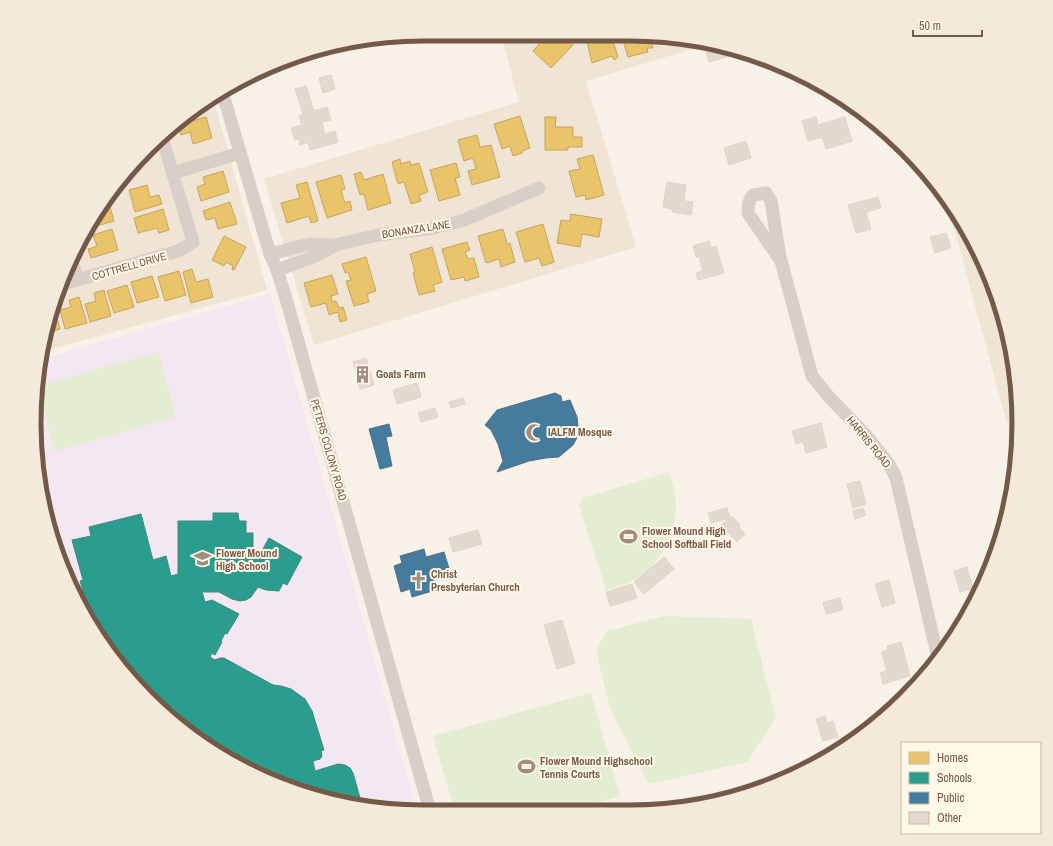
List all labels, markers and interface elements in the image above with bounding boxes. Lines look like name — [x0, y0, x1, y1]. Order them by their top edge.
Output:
scale bar — [913, 12, 982, 38]
text: 50 m — [919, 18, 941, 34]
street label: BONANZA LANE — [381, 217, 451, 241]
street label: COTTRELL DRIVE — [90, 249, 168, 283]
building icon: Goats Farm — [353, 364, 373, 384]
place label: Goats Farm — [376, 367, 426, 381]
street label: PETERS COLONY ROAD — [308, 398, 350, 502]
street label: HARRIS ROAD — [844, 413, 894, 471]
mosque icon: IALFM Mosque — [525, 422, 545, 442]
place label: IALFM Mosque — [548, 425, 612, 439]
place label: Flower Mound High School Softball Field — [642, 524, 731, 551]
sports icon: Flower Mound High School Softball Field — [619, 527, 639, 547]
place label: Flower Mound High School — [216, 546, 277, 573]
school or university icon: Flower Mound High School — [193, 549, 213, 569]
place label: Christ Presbyterian Church — [431, 567, 520, 594]
church icon: Christ Presbyterian Church — [408, 570, 428, 590]
legend — [901, 742, 1041, 834]
text: Homes — [937, 750, 968, 766]
place label: Flower Mound Highschool Tennis Courts — [540, 754, 653, 781]
sports icon: Flower Mound Highschool Tennis Courts — [517, 757, 537, 777]
text: Schools — [937, 770, 972, 786]
text: Public — [937, 790, 964, 806]
text: Other — [937, 810, 962, 826]

